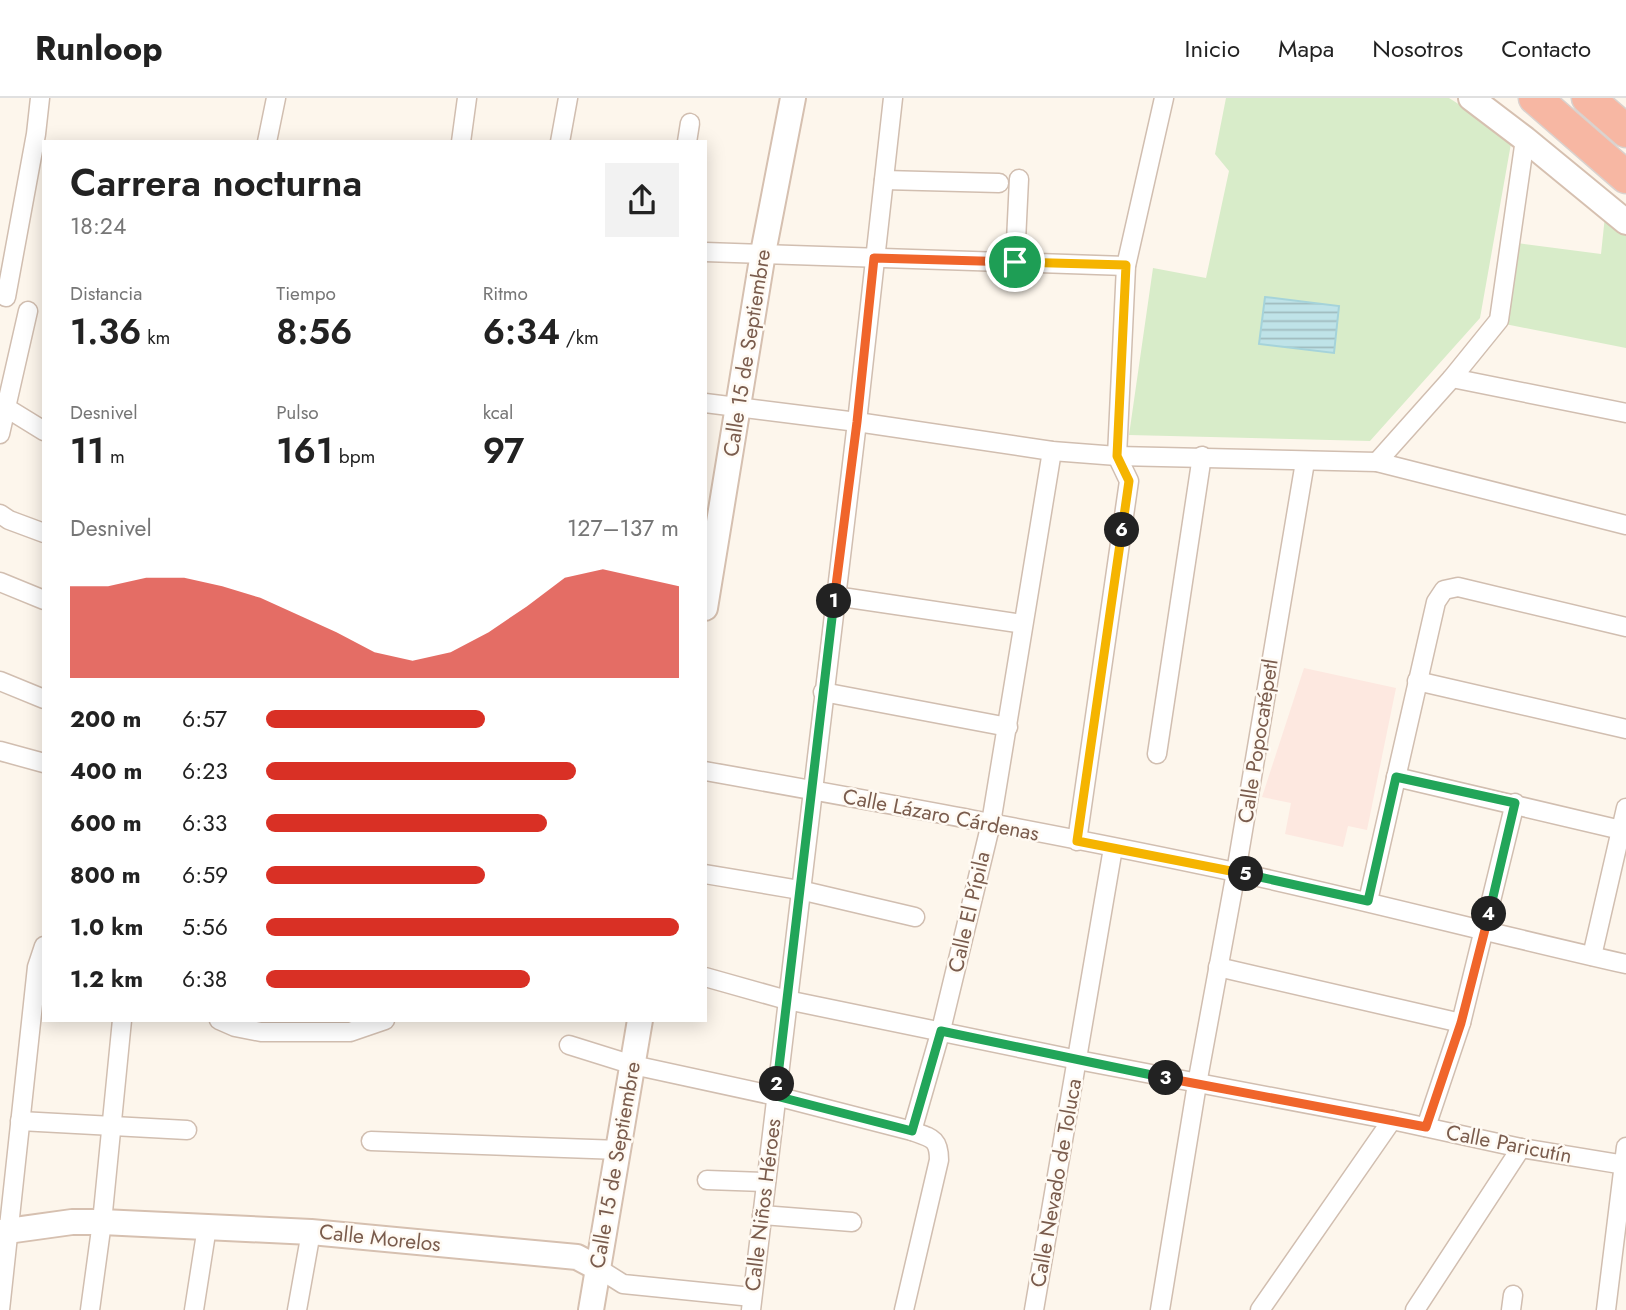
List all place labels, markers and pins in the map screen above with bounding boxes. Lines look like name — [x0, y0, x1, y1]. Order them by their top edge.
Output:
pin — [985, 232, 1045, 292]
pin: 6 — [1104, 512, 1140, 548]
pin: 1 — [816, 584, 852, 618]
pin: 5 — [1228, 856, 1264, 892]
pin: 4 — [1472, 896, 1506, 932]
pin: 3 — [1148, 1060, 1184, 1096]
pin: 2 — [760, 1066, 794, 1102]

